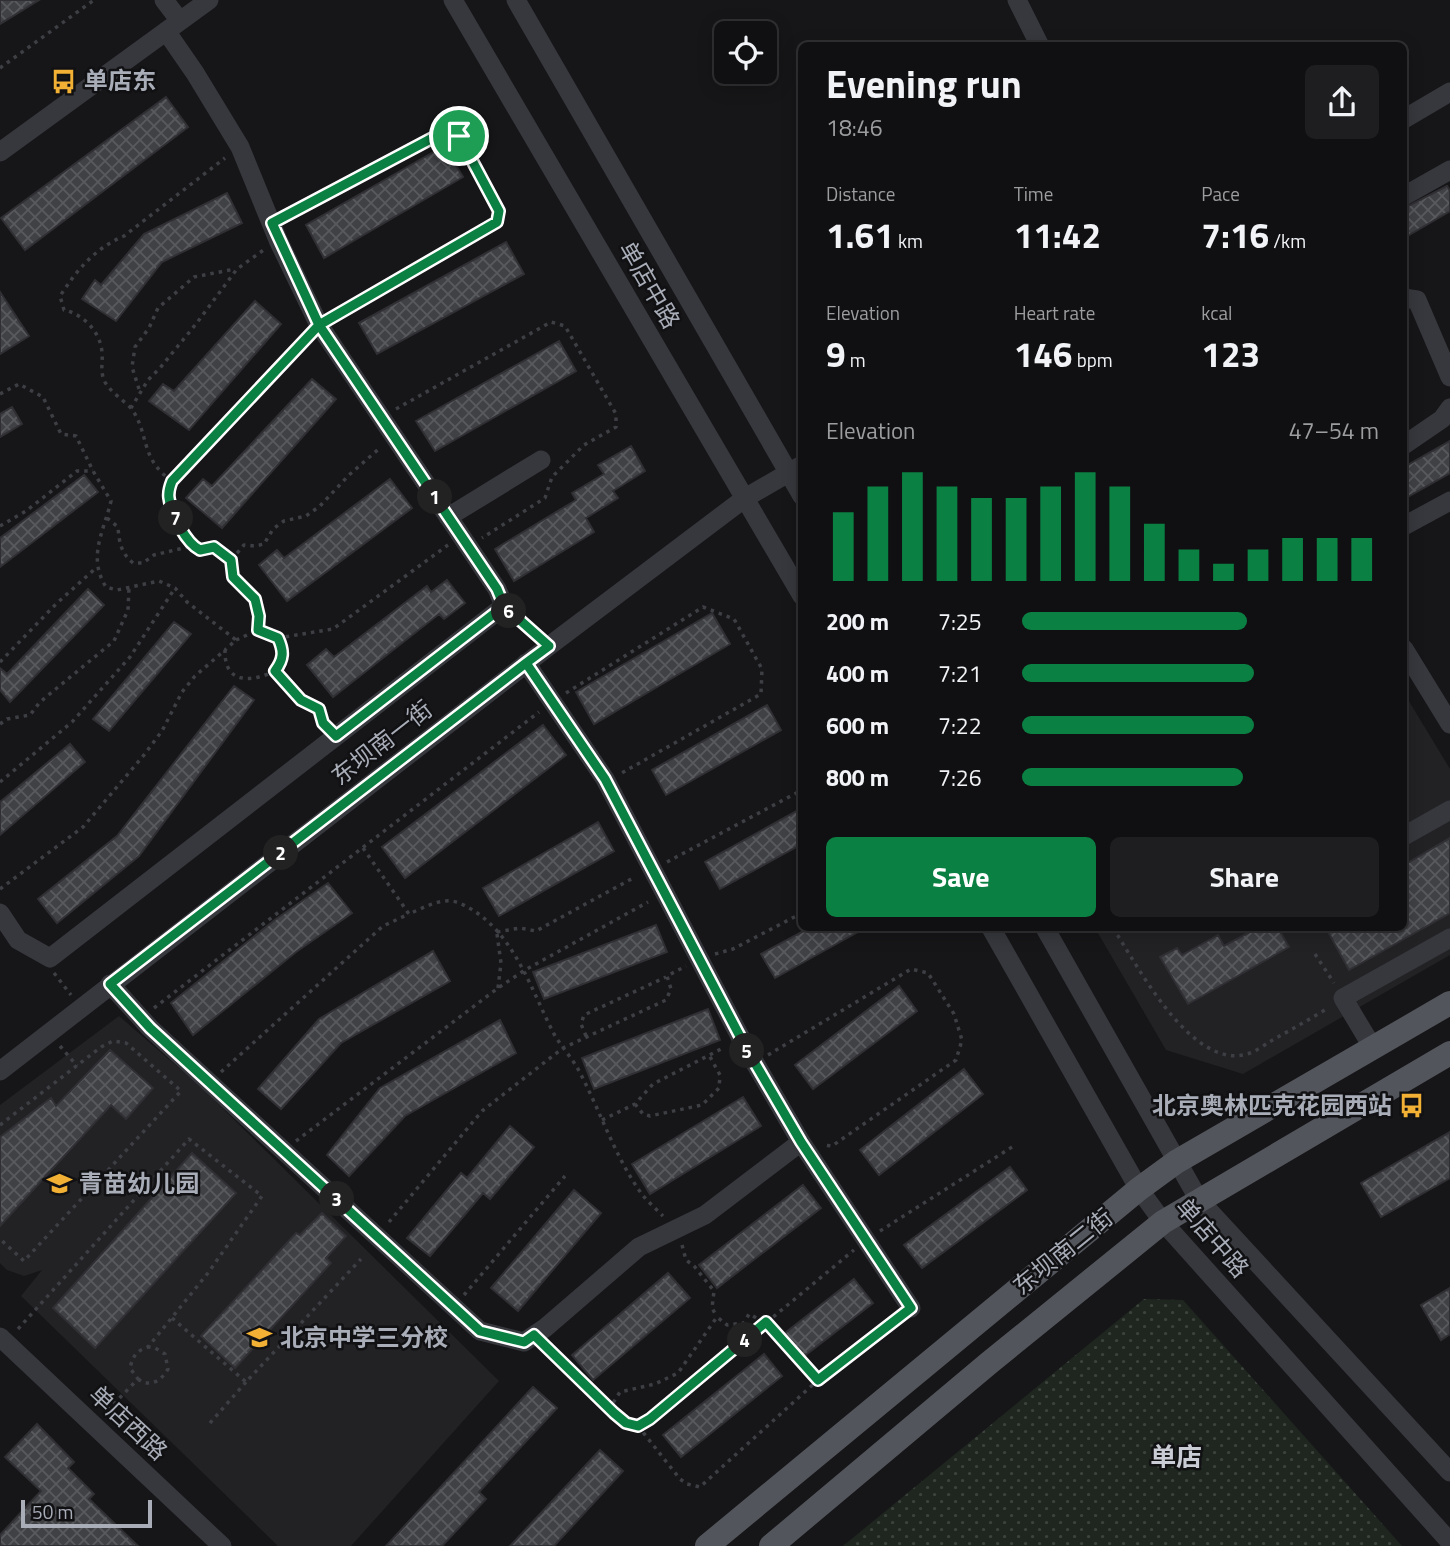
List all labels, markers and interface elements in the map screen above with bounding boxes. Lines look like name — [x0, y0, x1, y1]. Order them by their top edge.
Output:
map controls — [714, 21, 777, 84]
button: locate — [714, 21, 777, 84]
text: Evening run — [826, 55, 1022, 113]
place label: 单店东 — [84, 62, 156, 98]
button: share — [1305, 65, 1379, 139]
bus stop icon: 单店东 — [50, 67, 78, 95]
pin — [429, 106, 489, 166]
text: 18:46 — [826, 110, 883, 145]
icon: arrive — [440, 117, 478, 155]
text: Distance — [826, 179, 895, 208]
text: Time — [1014, 179, 1053, 208]
text: Pace — [1201, 179, 1240, 208]
text: 1.61 — [826, 208, 894, 262]
text: 11:42 — [1014, 208, 1101, 262]
text: 7:16 — [1201, 208, 1269, 262]
text: km — [894, 226, 923, 255]
text: /km — [1269, 226, 1306, 255]
street label: 单店中路 — [610, 234, 689, 335]
text: Elevation — [826, 298, 900, 327]
text: Heart rate — [1014, 298, 1095, 327]
text: kcal — [1201, 298, 1232, 327]
text: 9 — [826, 327, 846, 381]
text: 146 — [1014, 327, 1072, 381]
text: 123 — [1201, 327, 1260, 381]
text: m — [846, 345, 866, 374]
text: bpm — [1072, 345, 1113, 374]
text: Elevation — [826, 413, 915, 448]
text: 47–54 m — [1289, 413, 1379, 448]
pin: 1 — [418, 480, 452, 514]
text: 1 — [429, 482, 440, 511]
pin: 7 — [158, 500, 194, 536]
text: 7 — [170, 503, 181, 532]
pin: 6 — [491, 594, 526, 628]
text: 6 — [503, 596, 514, 625]
text: 200 m — [826, 604, 889, 639]
text: 7:25 — [938, 604, 982, 639]
text: 400 m — [826, 656, 889, 691]
text: 7:21 — [938, 656, 982, 691]
street label: 东坝南一街 — [323, 691, 440, 793]
text: 600 m — [826, 708, 889, 743]
text: 7:22 — [938, 708, 982, 743]
text: 800 m — [826, 760, 889, 795]
text: 7:26 — [938, 760, 982, 795]
pin: 2 — [264, 836, 298, 870]
button: Save — [826, 837, 1096, 917]
button: Share — [1110, 837, 1379, 917]
text: 2 — [275, 838, 286, 867]
pin: 5 — [730, 1034, 764, 1068]
text: 5 — [741, 1036, 752, 1065]
place label: 北京奥林匹克花园西站 — [1152, 1087, 1392, 1123]
bus stop icon: 北京奥林匹克花园西站 — [1398, 1092, 1426, 1120]
place label: 青苗幼儿园 — [79, 1165, 199, 1201]
school or university icon: 青苗幼儿园 — [45, 1170, 73, 1198]
pin: 3 — [320, 1182, 354, 1216]
text: 3 — [331, 1184, 342, 1213]
street label: 单店中路 — [1168, 1189, 1258, 1285]
street label: 东坝南二街 — [1004, 1199, 1120, 1303]
place label: 北京中学三分校 — [280, 1319, 448, 1355]
pin: 4 — [728, 1322, 762, 1358]
school or university icon: 北京中学三分校 — [246, 1324, 274, 1352]
text: 4 — [739, 1325, 750, 1354]
street label: 单店西路 — [81, 1376, 176, 1468]
district label: 单店 — [1150, 1437, 1202, 1476]
scale bar — [21, 1497, 152, 1529]
text: 50 m — [32, 1497, 73, 1526]

